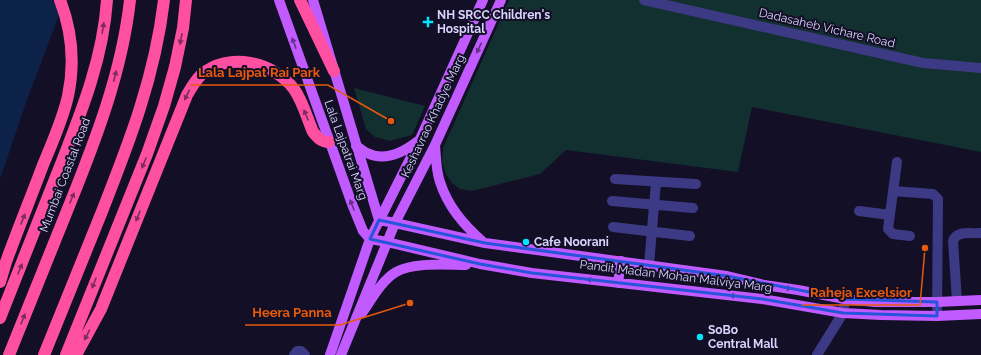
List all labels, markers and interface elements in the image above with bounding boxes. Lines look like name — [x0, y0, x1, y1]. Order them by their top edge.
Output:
street label: Dadasaheb Vichare Road — [758, 6, 896, 50]
place label: NH SRCC Children's Hospital — [437, 8, 550, 36]
marker: NH SRCC Children's Hospital — [422, 16, 434, 28]
one-way arrow — [100, 22, 106, 34]
one-way arrow — [177, 33, 183, 45]
one-way arrow — [290, 37, 296, 49]
one-way arrow — [476, 43, 482, 54]
street label: Keshavrao Khadye Marg — [398, 52, 468, 180]
callout: Lala Lajpat Rai Park — [190, 60, 328, 85]
text: Lala Lajpat Rai Park — [198, 65, 321, 80]
one-way arrow — [113, 70, 119, 82]
one-way arrow — [184, 90, 190, 101]
street label: Lala Lajpatrai Marg — [321, 98, 371, 202]
one-way arrow — [303, 109, 309, 120]
street label: Mumbai Coastal Road — [37, 116, 93, 234]
one-way arrow — [140, 157, 147, 169]
one-way arrow — [69, 192, 75, 204]
one-way arrow — [349, 198, 355, 210]
one-way arrow — [135, 210, 141, 221]
one-way arrow — [20, 213, 26, 225]
place label: Cafe Noorani — [534, 235, 609, 249]
marker: Cafe Noorani — [521, 237, 531, 247]
street label: Pandit Madan Mohan Malviya Marg — [579, 257, 773, 295]
one-way arrow — [17, 262, 23, 274]
one-way arrow — [586, 276, 598, 283]
one-way arrow — [91, 278, 97, 290]
callout: Raheja Excelsior — [802, 280, 920, 305]
one-way arrow — [780, 285, 792, 291]
text: Raheja Excelsior — [810, 285, 912, 300]
one-way arrow — [729, 293, 741, 299]
callout: Heera Panna — [245, 300, 340, 325]
text: Heera Panna — [252, 305, 332, 320]
one-way arrow — [21, 312, 27, 324]
place label: SoBo Central Mall — [708, 323, 778, 351]
one-way arrow — [84, 329, 90, 341]
marker: SoBo Central Mall — [695, 332, 705, 342]

